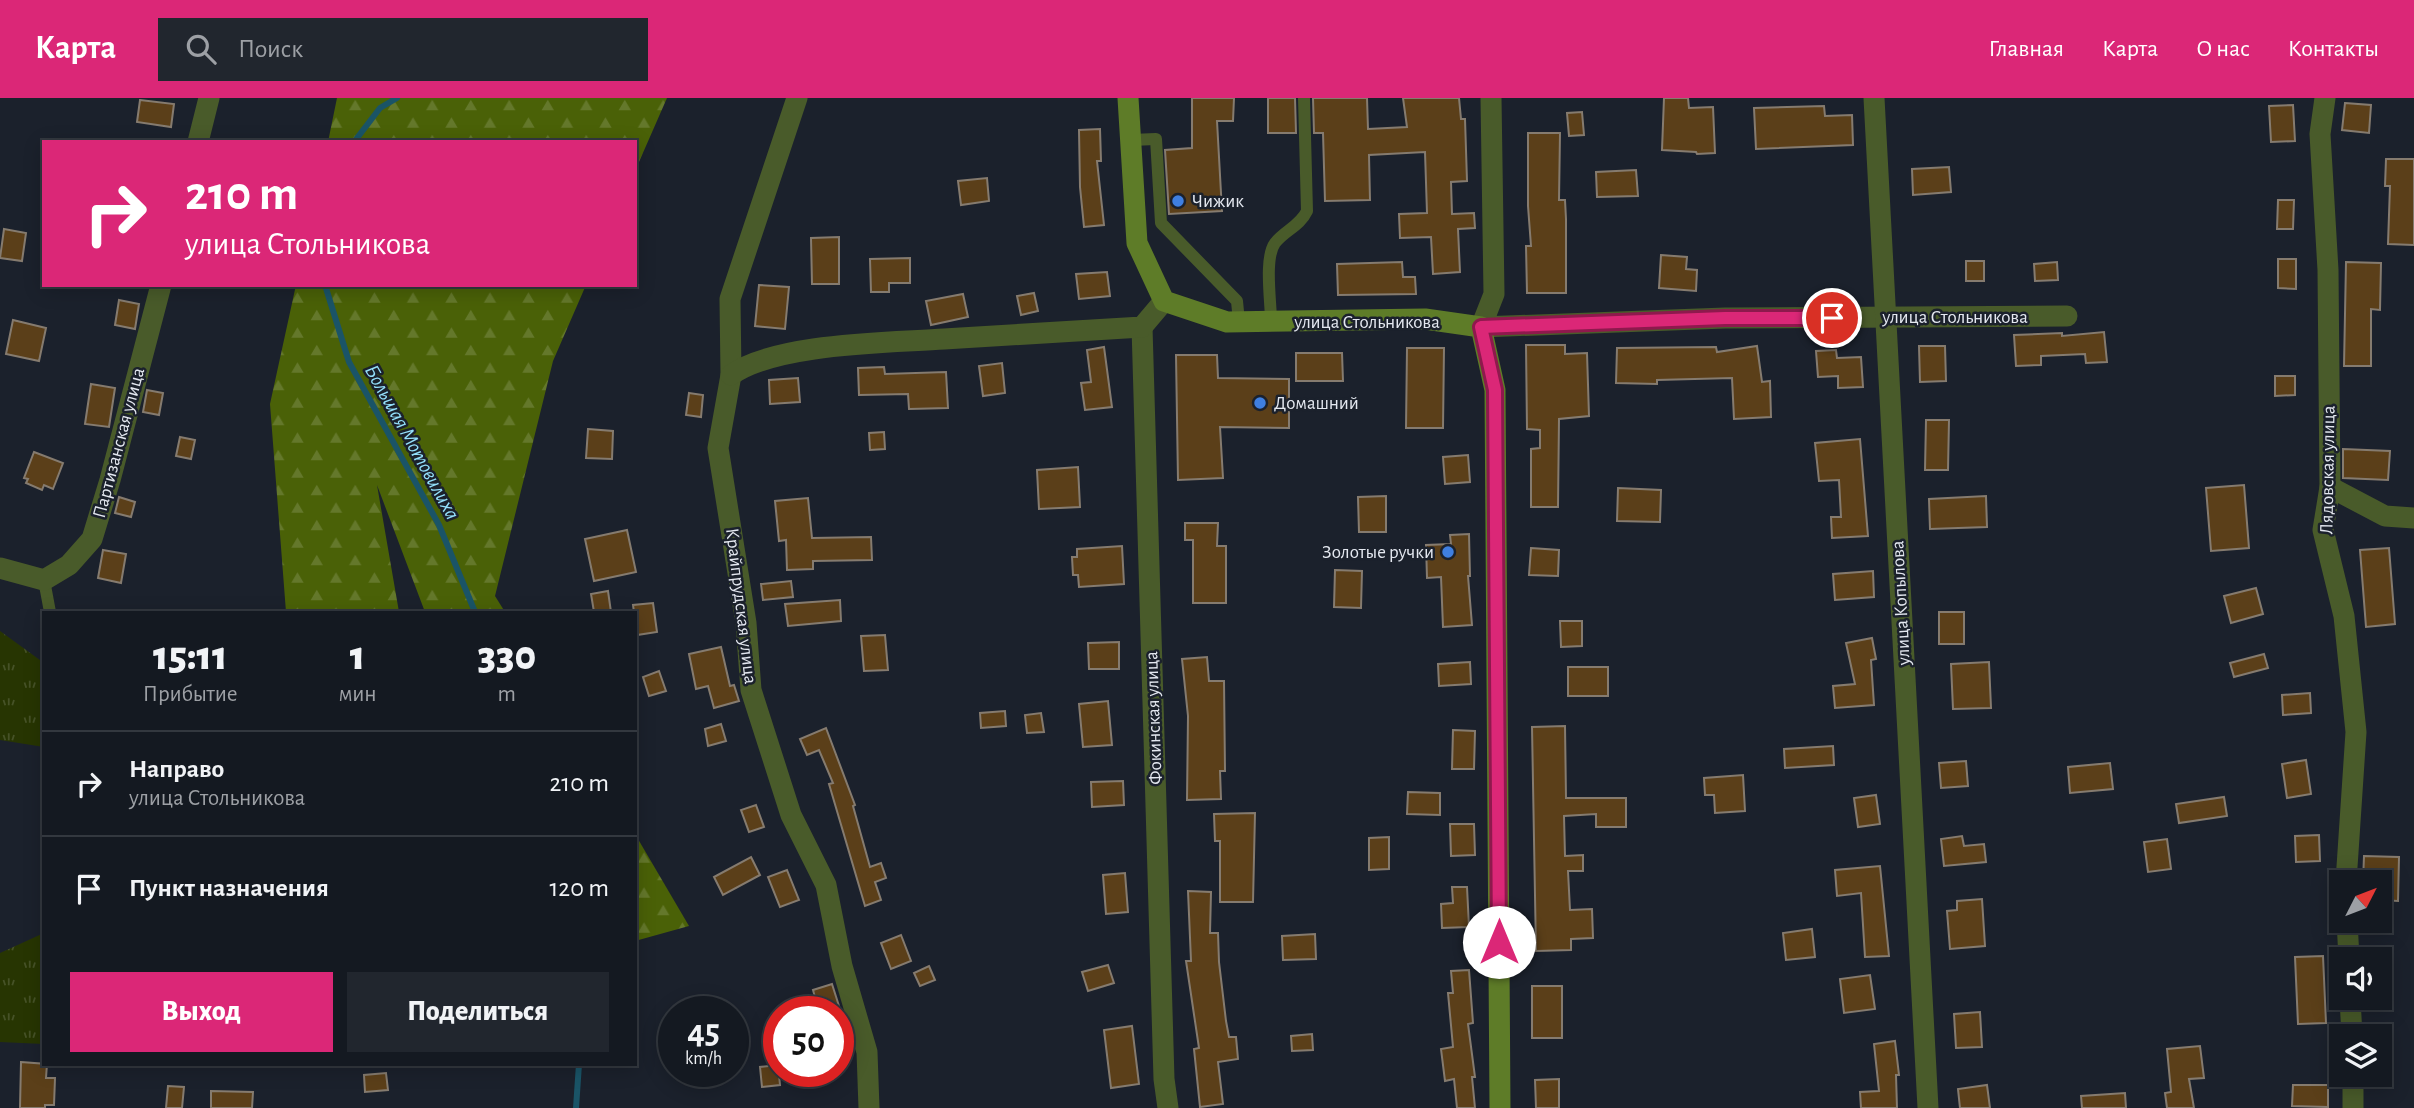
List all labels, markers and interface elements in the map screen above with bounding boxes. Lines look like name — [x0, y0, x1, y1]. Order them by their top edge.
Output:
search box — [158, 18, 648, 81]
icon: search — [182, 30, 220, 68]
text: Карта — [35, 32, 116, 65]
text: Поиск — [238, 36, 303, 62]
text: Главная — [1989, 37, 2064, 61]
text: Карта — [2102, 37, 2158, 61]
text: О нас — [2196, 37, 2250, 61]
text: Контакты — [2288, 37, 2379, 61]
icon: right — [70, 168, 161, 259]
text: 210 m — [185, 170, 298, 219]
place label: Чижик — [1192, 192, 1244, 211]
marker: Чижик — [1170, 193, 1186, 209]
text: улица Стольникова — [185, 228, 430, 260]
pin — [1802, 288, 1862, 348]
icon: arrive — [1813, 299, 1851, 337]
street label: улица Стольникова — [1881, 308, 2028, 327]
street label: улица Стольникова — [1293, 313, 1440, 332]
water label: Большая Мотовилиха — [361, 361, 463, 523]
street label: Партизанская улица — [90, 365, 148, 520]
place label: Домашний — [1274, 394, 1359, 413]
marker: Домашний — [1252, 395, 1268, 411]
street label: Лядовская улица — [2317, 405, 2339, 535]
street label: Крайпрудская улица — [722, 527, 760, 685]
street label: улица Копылова — [1888, 540, 1914, 667]
place label: Золотые ручки — [1322, 543, 1434, 562]
marker: Золотые ручки — [1440, 544, 1456, 560]
text: 15:11 — [153, 635, 227, 677]
text: 1 — [350, 635, 365, 677]
text: 330 — [477, 635, 536, 677]
street label: Фокинская улица — [1142, 651, 1166, 785]
text: Прибытие — [143, 683, 238, 706]
text: мин — [338, 683, 377, 706]
text: m — [498, 683, 516, 706]
text: Направо — [129, 756, 224, 782]
icon: right — [70, 765, 108, 803]
text: 210 m — [549, 770, 609, 796]
text: улица Стольникова — [129, 787, 305, 810]
icon: arrive — [70, 870, 108, 908]
north arrow — [2329, 870, 2392, 933]
map controls — [2329, 870, 2392, 1087]
text: Пункт назначения — [129, 875, 329, 901]
text: 120 m — [549, 875, 609, 901]
position arrow — [1462, 905, 1536, 979]
button: sound — [2329, 947, 2392, 1010]
button: Выход — [70, 972, 333, 1052]
button: Поделиться — [347, 972, 609, 1052]
speed limit sign: 50 — [763, 996, 854, 1087]
text: 45 — [687, 1015, 720, 1050]
button: layers — [2329, 1024, 2392, 1087]
text: km/h — [685, 1050, 722, 1068]

